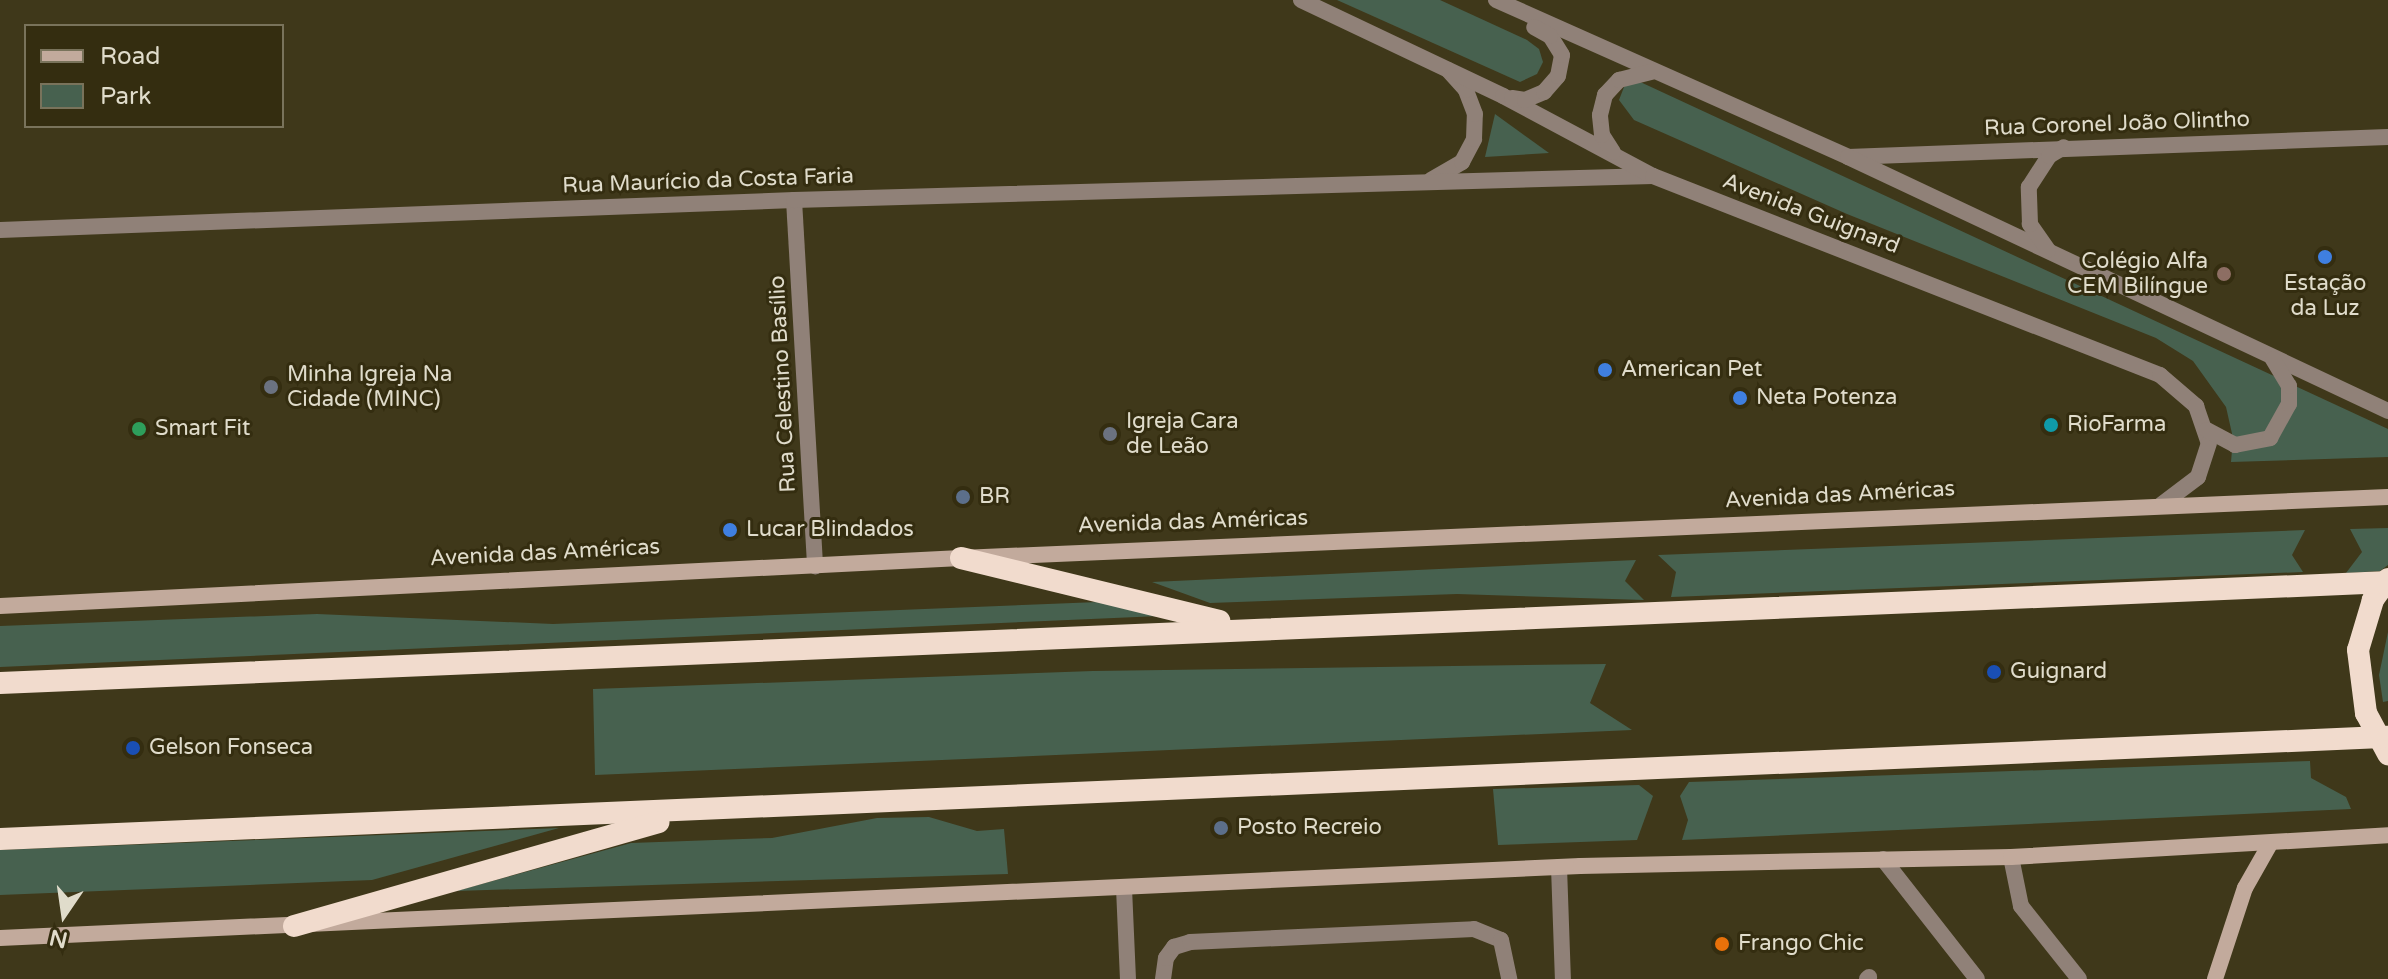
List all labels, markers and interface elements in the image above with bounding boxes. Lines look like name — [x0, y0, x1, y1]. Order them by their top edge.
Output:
legend — [24, 24, 284, 128]
text: Road — [100, 42, 160, 71]
text: Park — [100, 82, 151, 111]
street label: Rua Coronel João Olintho — [1984, 106, 2250, 142]
street label: Rua Maurício da Costa Faria — [562, 163, 854, 199]
street label: Avenida Guignard — [1719, 168, 1903, 260]
place label: Colégio Alfa CEM Bilíngue — [2067, 248, 2208, 300]
marker: Estação da Luz — [2316, 248, 2334, 266]
marker: Colégio Alfa CEM Bilíngue — [2215, 265, 2233, 283]
place label: Estação da Luz — [2284, 270, 2366, 322]
street label: Rua Celestino Basílio — [764, 275, 802, 493]
place label: American Pet — [1621, 357, 1762, 383]
place label: Minha Igreja Na Cidade (MINC) — [287, 361, 452, 412]
marker: American Pet — [1596, 361, 1614, 379]
marker: Minha Igreja Na Cidade (MINC) — [262, 378, 280, 396]
place label: Neta Potenza — [1756, 385, 1897, 411]
marker: Neta Potenza — [1731, 389, 1749, 407]
place label: Igreja Cara de Leão — [1126, 408, 1239, 460]
place label: RioFarma — [2067, 412, 2166, 438]
place label: Smart Fit — [155, 416, 251, 442]
marker: RioFarma — [2042, 416, 2060, 434]
marker: Smart Fit — [130, 420, 148, 438]
marker: Igreja Cara de Leão — [1101, 425, 1119, 443]
street label: Avenida das Américas — [1724, 476, 1956, 514]
place label: BR — [979, 484, 1010, 510]
marker: BR — [954, 488, 972, 506]
street label: Avenida das Américas — [1077, 505, 1309, 539]
place label: Lucar Blindados — [746, 517, 914, 543]
marker: Lucar Blindados — [721, 521, 739, 539]
street label: Avenida das Américas — [429, 534, 661, 572]
place label: Guignard — [2010, 659, 2107, 685]
marker: Guignard — [1985, 663, 2003, 681]
place label: Gelson Fonseca — [149, 735, 313, 761]
marker: Gelson Fonseca — [124, 739, 142, 757]
place label: Posto Recreio — [1237, 815, 1382, 841]
marker: Posto Recreio — [1212, 819, 1230, 837]
north arrow — [24, 875, 104, 955]
text: N — [47, 924, 70, 953]
place label: Frango Chic — [1738, 931, 1864, 957]
marker: Frango Chic — [1713, 935, 1731, 953]

